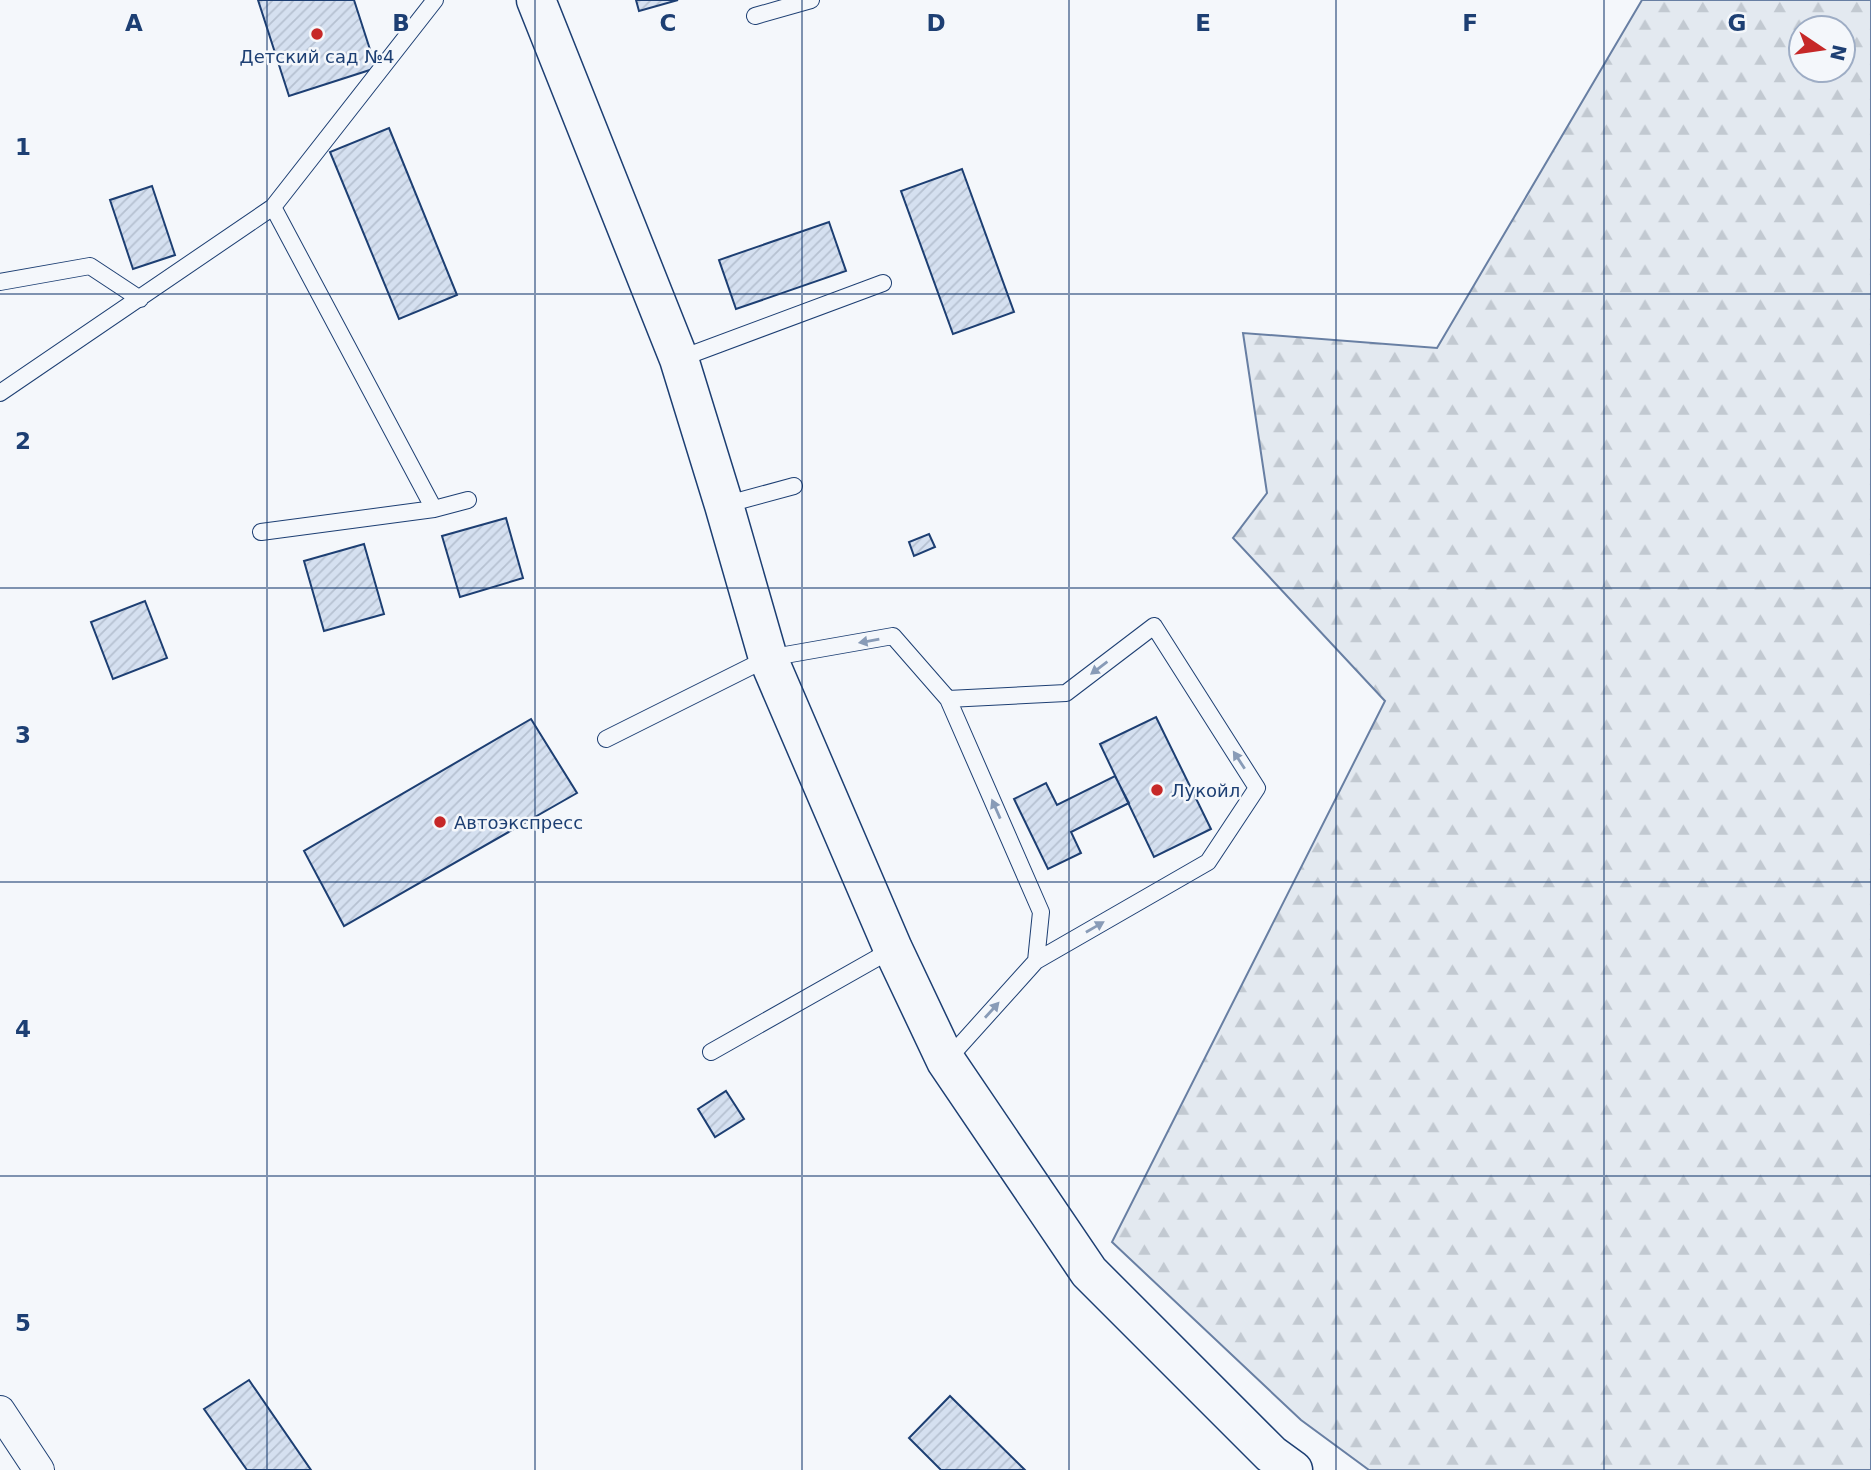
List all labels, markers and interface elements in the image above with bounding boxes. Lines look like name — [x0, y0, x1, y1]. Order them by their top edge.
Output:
text: A — [125, 10, 143, 36]
text: B — [392, 10, 410, 36]
text: C — [660, 10, 676, 36]
text: D — [926, 10, 946, 36]
text: E — [1195, 10, 1211, 36]
text: F — [1462, 10, 1478, 36]
text: G — [1728, 10, 1746, 36]
north arrow — [1787, 14, 1857, 84]
marker: Детский сад №4 — [309, 26, 325, 42]
text: N — [1826, 43, 1851, 63]
place label: Детский сад №4 — [240, 46, 394, 67]
text: 1 — [15, 134, 31, 160]
text: 2 — [15, 428, 31, 454]
one-way arrow — [858, 636, 880, 647]
one-way arrow — [1090, 660, 1108, 674]
text: 3 — [15, 722, 31, 748]
one-way arrow — [1232, 751, 1246, 769]
place label: Лукойл — [1171, 780, 1240, 801]
marker: Лукойл — [1149, 782, 1165, 798]
one-way arrow — [990, 799, 1002, 819]
place label: Автоэкспресс — [454, 812, 583, 833]
marker: Автоэкспресс — [432, 814, 448, 830]
one-way arrow — [1086, 921, 1105, 933]
one-way arrow — [984, 1001, 1000, 1019]
text: 4 — [15, 1016, 31, 1042]
text: 5 — [15, 1310, 31, 1336]

